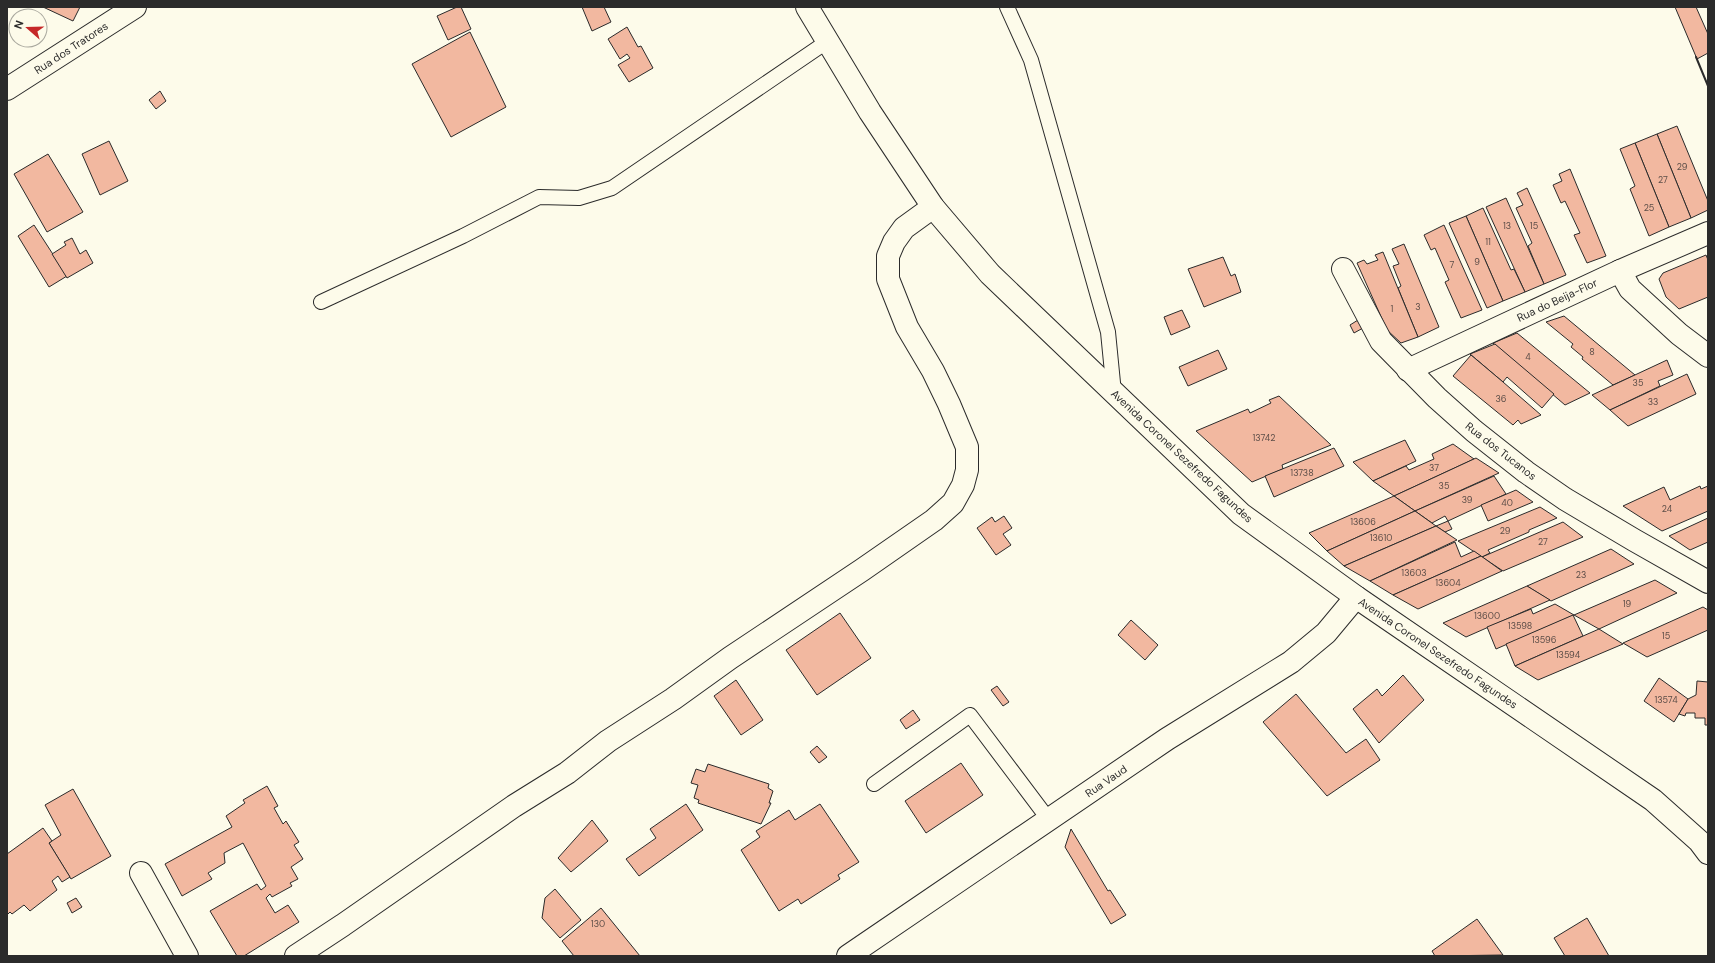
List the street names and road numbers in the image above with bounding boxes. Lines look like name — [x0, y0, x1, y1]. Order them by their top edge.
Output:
street label: Rua dos Tratores — [31, 19, 111, 77]
street label: Rua do Beija-Flor — [1515, 275, 1599, 325]
street label: Avenida Coronel Sezefredo Fagundes — [1108, 386, 1256, 526]
street label: Rua dos Tucanos — [1463, 419, 1539, 483]
street label: Avenida Coronel Sezefredo Fagundes — [1356, 594, 1520, 712]
street label: Rua Vaud — [1082, 762, 1130, 800]

